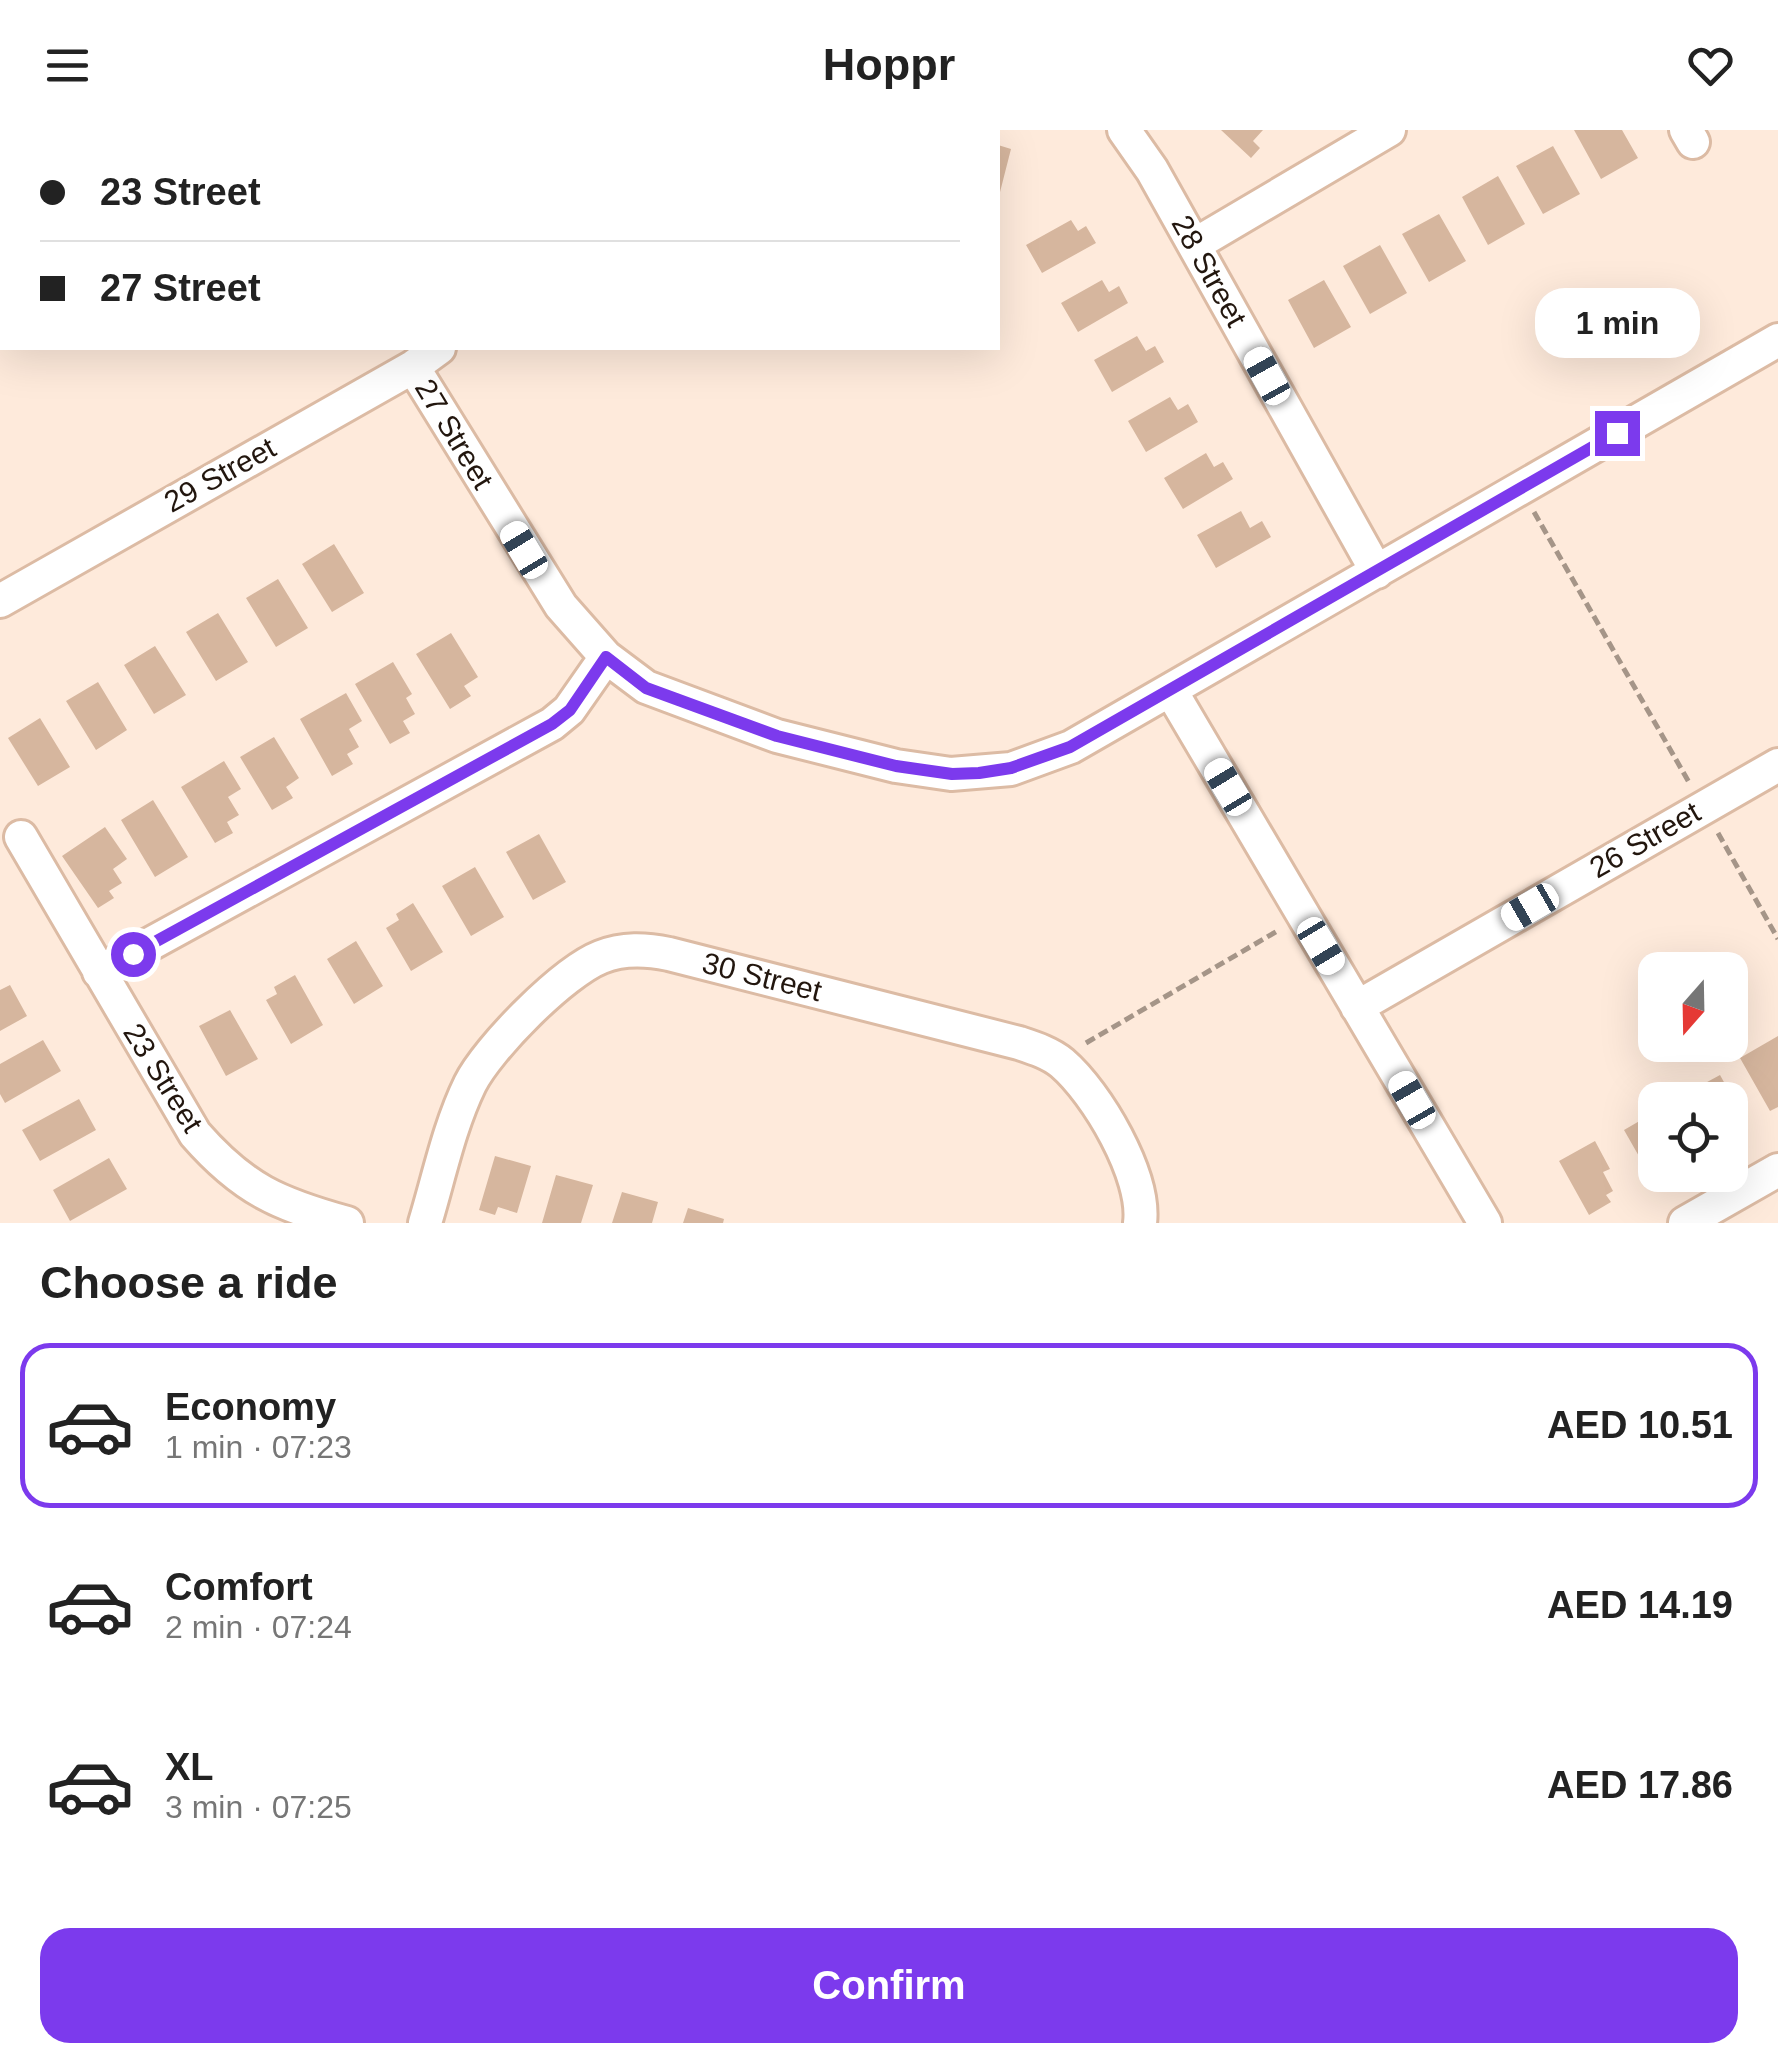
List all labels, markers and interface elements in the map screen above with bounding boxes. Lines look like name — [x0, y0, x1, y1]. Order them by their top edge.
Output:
icon: menu — [40, 38, 95, 93]
icon: heart — [1683, 38, 1738, 93]
text: Hoppr — [823, 39, 955, 90]
text: 23 Street — [100, 171, 261, 213]
street label: 28 Street — [1165, 210, 1254, 333]
text: 27 Street — [100, 267, 261, 309]
callout: 1 min — [1534, 288, 1700, 358]
text: 1 min — [1576, 305, 1659, 341]
car — [1239, 342, 1295, 410]
street label: 27 Street — [409, 373, 500, 495]
route end — [1595, 411, 1640, 456]
street label: 29 Street — [159, 430, 282, 519]
car — [496, 517, 552, 583]
car — [1200, 754, 1256, 820]
street label: 26 Street — [1584, 795, 1706, 884]
car — [1497, 879, 1563, 935]
car — [1293, 913, 1349, 979]
route start — [111, 932, 156, 977]
street label: 30 Street — [699, 946, 826, 1007]
north arrow — [1638, 952, 1748, 1062]
map controls — [1638, 952, 1748, 1192]
street label: 23 Street — [117, 1017, 210, 1139]
car — [1384, 1067, 1440, 1133]
button: locate — [1638, 1082, 1748, 1192]
text: Choose a ride — [40, 1257, 338, 1308]
icon: car — [45, 1381, 135, 1471]
text: Economy — [165, 1386, 336, 1428]
text: AED 10.51 — [1547, 1404, 1733, 1446]
text: 1 min · 07:23 — [165, 1429, 352, 1465]
icon: car — [45, 1561, 135, 1651]
text: Comfort — [165, 1566, 313, 1608]
text: AED 14.19 — [1547, 1584, 1733, 1626]
text: 2 min · 07:24 — [165, 1609, 352, 1645]
icon: car — [45, 1741, 135, 1831]
text: XL — [165, 1746, 214, 1788]
text: AED 17.86 — [1547, 1764, 1733, 1806]
text: 3 min · 07:25 — [165, 1789, 352, 1825]
button: Confirm — [40, 1928, 1738, 2043]

